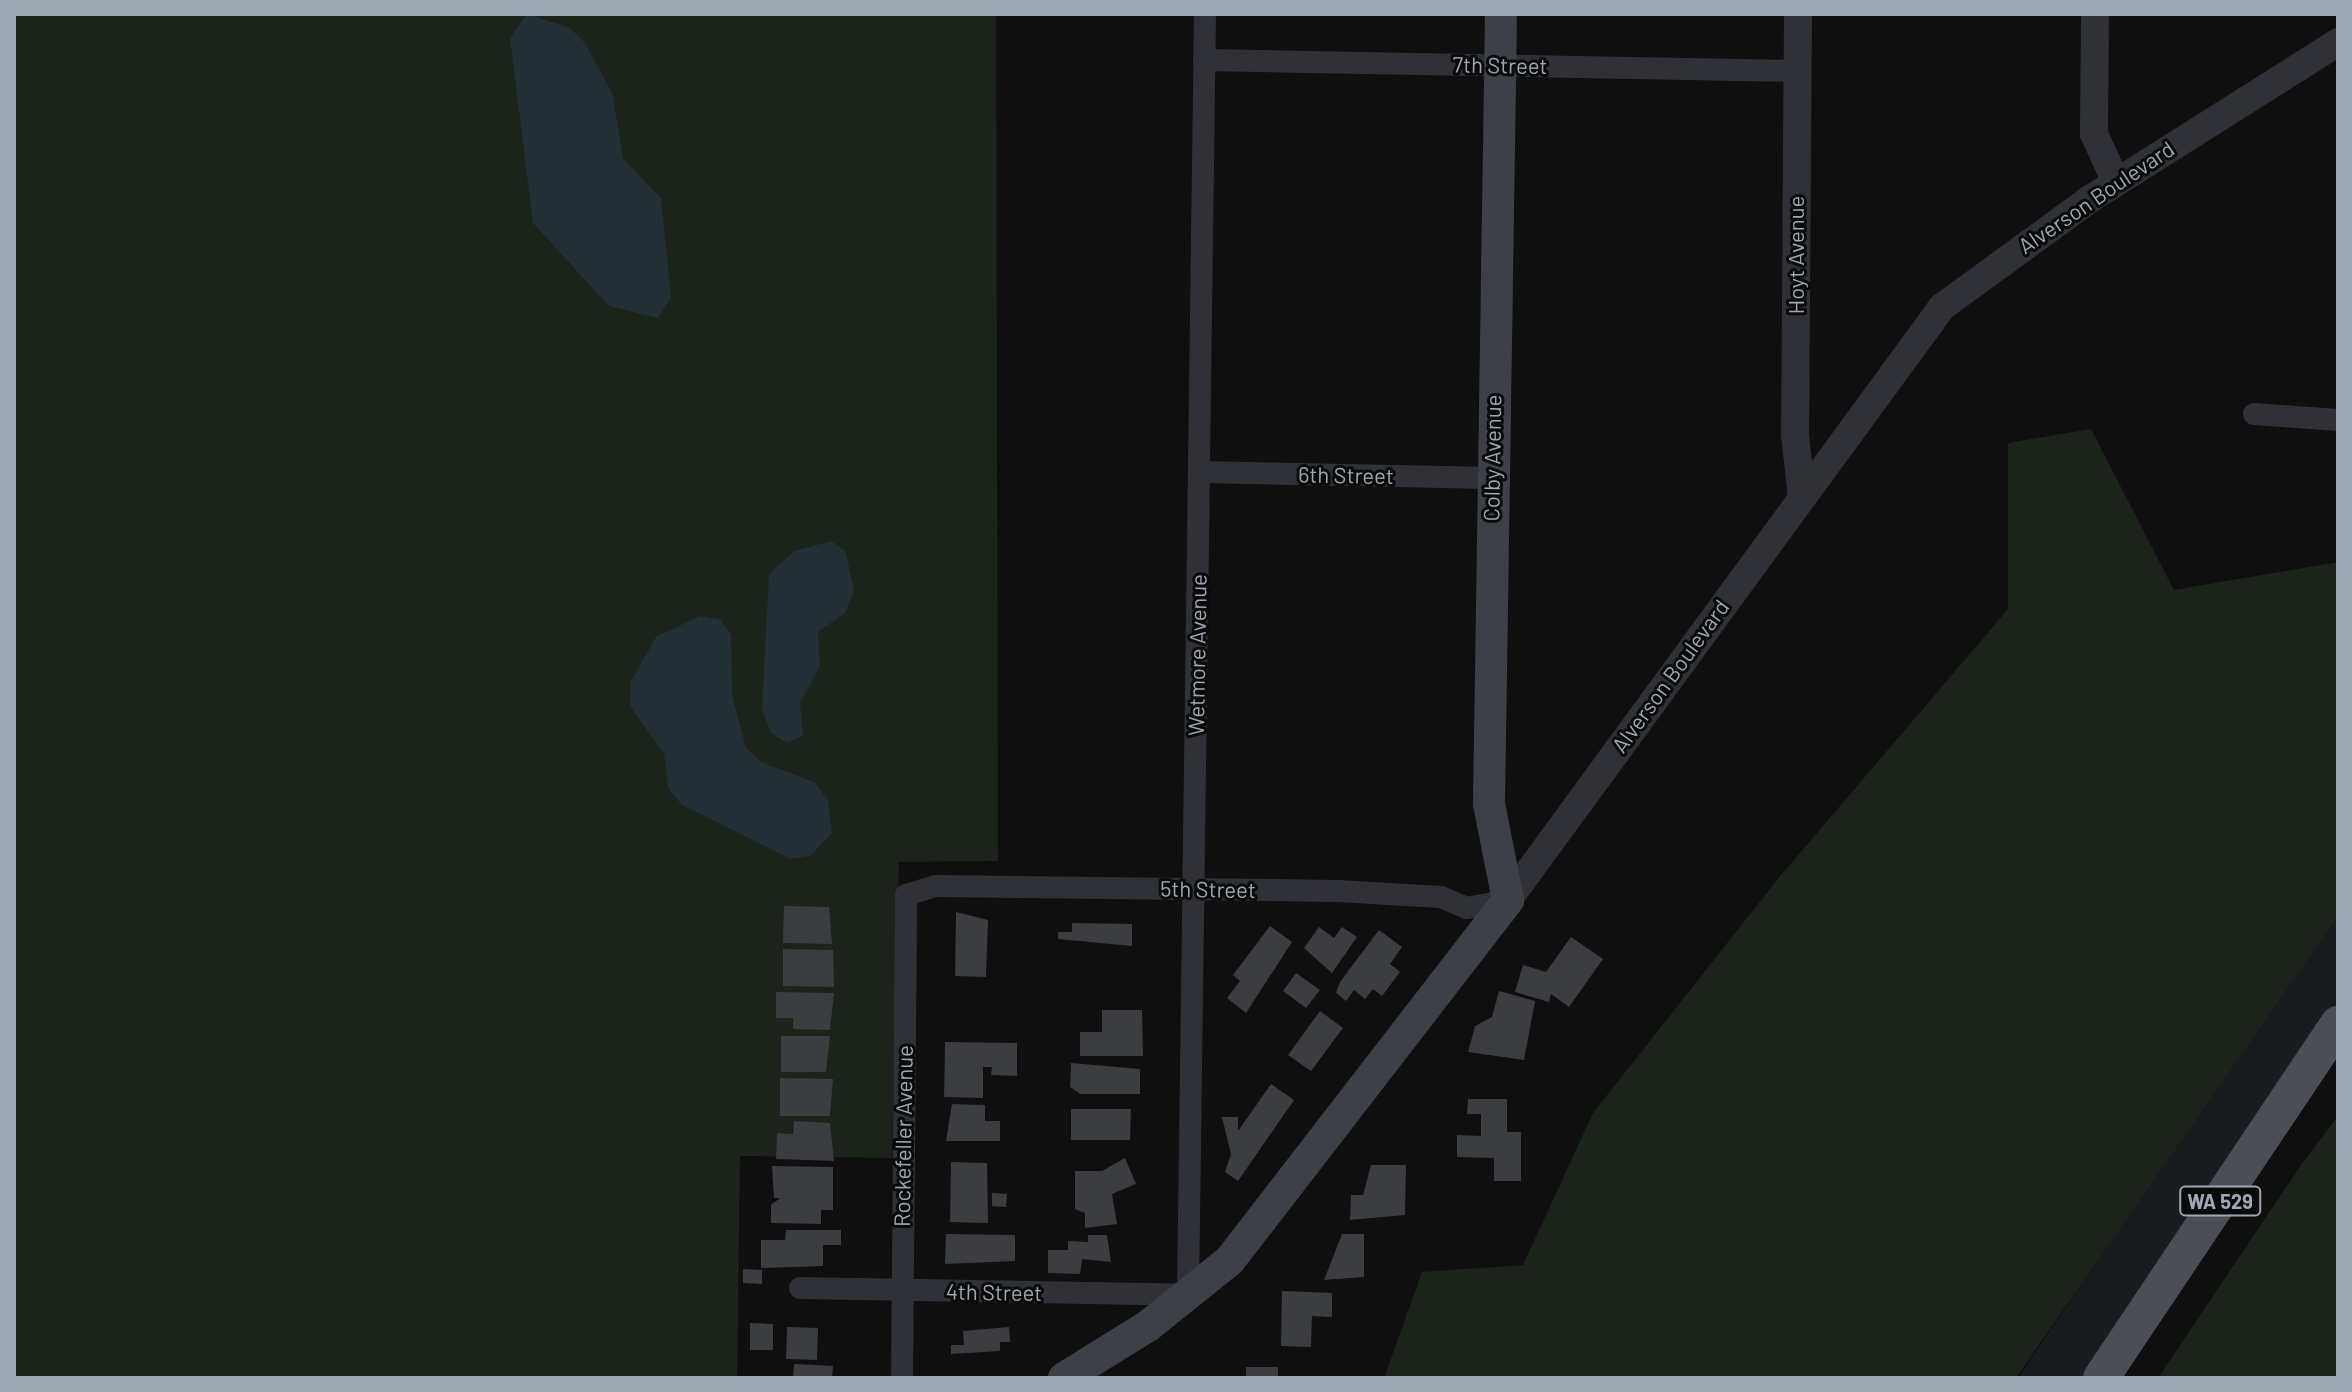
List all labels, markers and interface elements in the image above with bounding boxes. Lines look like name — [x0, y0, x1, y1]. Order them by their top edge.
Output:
street label: 7th Street — [1452, 51, 1548, 79]
street label: Alverson Boulevard — [2013, 135, 2179, 259]
street label: Hoyt Avenue — [1783, 196, 1809, 314]
street label: Colby Avenue — [1478, 394, 1506, 522]
street label: 6th Street — [1298, 461, 1394, 489]
street label: Wetmore Avenue — [1182, 574, 1212, 736]
street label: Alverson Boulevard — [1606, 594, 1734, 758]
street label: 5th Street — [1160, 875, 1256, 903]
street label: Rockefeller Avenue — [888, 1045, 918, 1227]
road number: WA 529 — [2178, 1185, 2262, 1217]
street label: 4th Street — [946, 1278, 1042, 1306]

